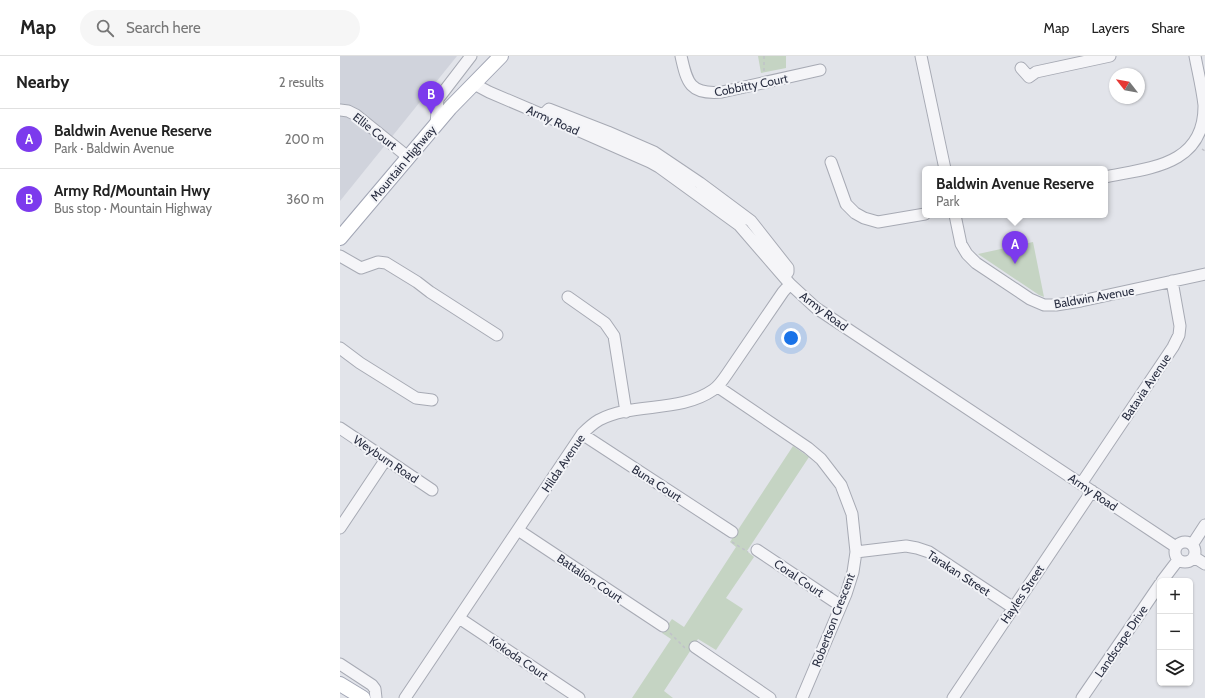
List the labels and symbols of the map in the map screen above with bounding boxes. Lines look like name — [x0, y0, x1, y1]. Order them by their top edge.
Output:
north arrow — [1109, 68, 1145, 104]
street label: Cobbitty Court — [713, 71, 789, 99]
pin: B — [418, 81, 444, 114]
street label: Army Road — [524, 102, 582, 138]
street label: Ellie Court — [350, 109, 400, 153]
street label: Mountain Highway — [367, 122, 439, 204]
pin: A — [1002, 231, 1028, 264]
street label: Baldwin Avenue — [1053, 283, 1135, 311]
street label: Army Road — [797, 288, 851, 334]
your location — [781, 328, 801, 348]
street label: Batavia Avenue — [1118, 351, 1174, 423]
street label: Hilda Avenue — [538, 431, 588, 495]
street label: Weyburn Road — [351, 432, 421, 486]
street label: Buna Court — [629, 461, 685, 505]
street label: Army Road — [1065, 470, 1121, 514]
street label: Tarakan Street — [925, 547, 993, 599]
street label: Battalion Court — [554, 551, 626, 605]
street label: Coral Court — [771, 556, 827, 600]
street label: Hayles Street — [997, 562, 1047, 626]
street label: Robertson Crescent — [808, 571, 858, 669]
street label: Landscape Drive — [1091, 602, 1151, 680]
street label: Kokoda Court — [487, 633, 551, 683]

